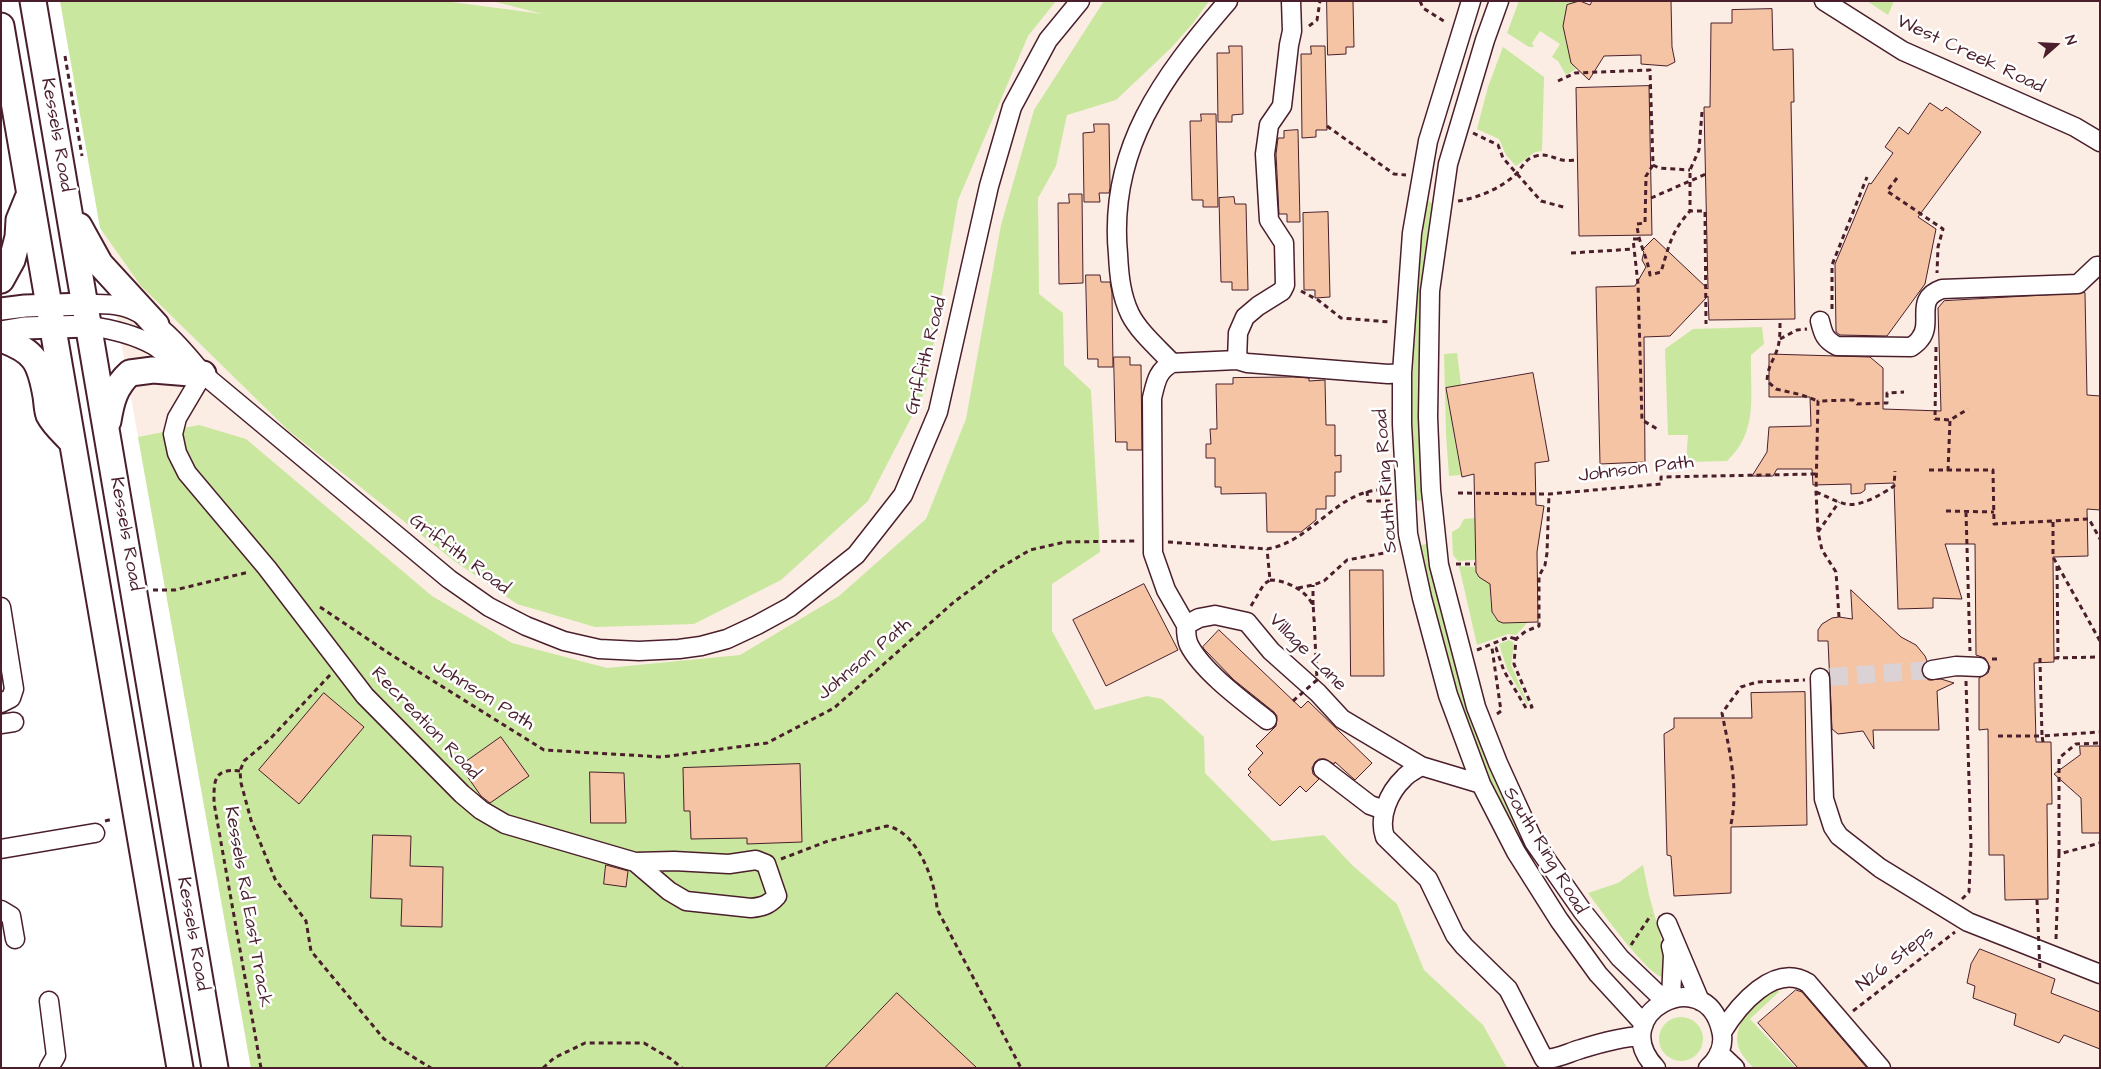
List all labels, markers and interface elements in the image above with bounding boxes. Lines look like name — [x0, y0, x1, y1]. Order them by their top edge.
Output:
street label: West Creek Road — [1893, 11, 2047, 99]
north arrow — [2031, 20, 2081, 70]
text: N — [2059, 33, 2081, 48]
street label: Kessels Road — [35, 76, 77, 194]
street label: Griffith Road — [901, 295, 953, 417]
street label: South Ring Road — [1371, 408, 1403, 554]
street label: Johnson Path — [1577, 452, 1695, 488]
street label: Kessels Road — [104, 475, 146, 593]
street label: Griffith Road — [404, 510, 514, 600]
street label: Village Lane — [1263, 609, 1351, 697]
street label: Johnson Path — [813, 614, 917, 706]
street label: Johnson Path — [428, 656, 538, 736]
street label: Recreation Road — [365, 663, 485, 785]
street label: South Ring Road — [1497, 783, 1591, 919]
street label: Kessels Rd East Track — [218, 805, 276, 1009]
street label: Kessels Road — [171, 875, 213, 993]
street label: N26 Steps — [1853, 923, 1939, 997]

